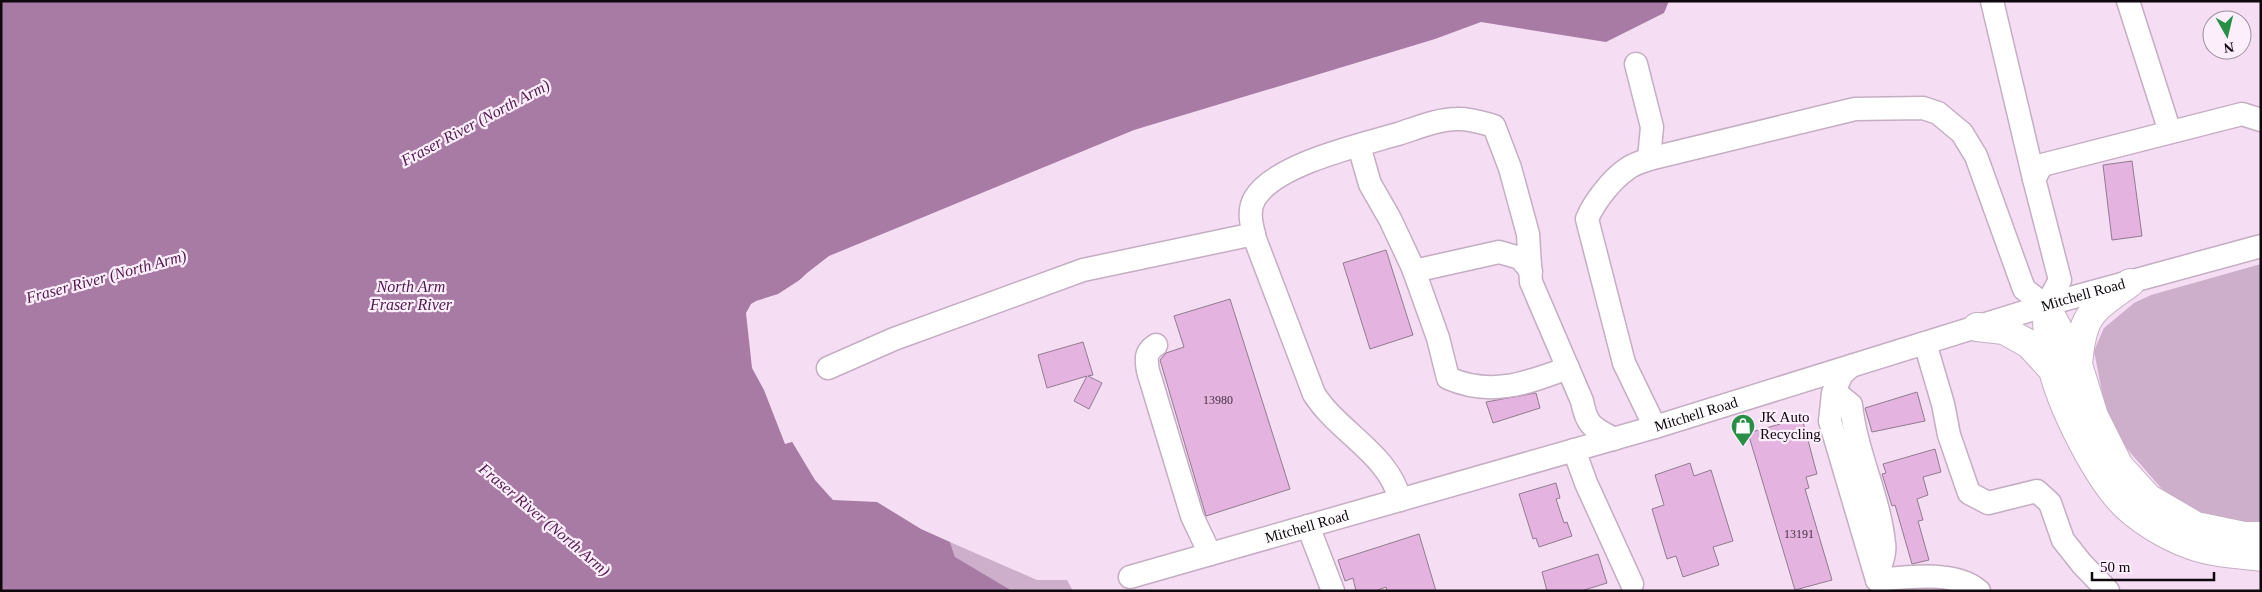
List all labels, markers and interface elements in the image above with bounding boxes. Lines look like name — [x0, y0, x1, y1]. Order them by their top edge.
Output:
north arrow — [2202, 10, 2252, 60]
text: N — [2223, 39, 2235, 56]
water label: Fraser River (North Arm) — [397, 76, 553, 170]
water label: Fraser River (North Arm) — [23, 247, 189, 307]
street label: Mitchell Road — [2039, 275, 2127, 314]
water label: North Arm Fraser River — [369, 278, 453, 313]
house number: 13980 — [1203, 393, 1233, 407]
street label: Mitchell Road — [1652, 394, 1740, 435]
place label: JK Auto Recycling — [1760, 409, 1821, 442]
shop icon: JK Auto Recycling — [1730, 413, 1756, 447]
water label: Fraser River (North Arm) — [474, 459, 614, 580]
street label: Mitchell Road — [1263, 507, 1351, 546]
house number: 13191 — [1784, 527, 1814, 541]
scale bar — [2092, 550, 2214, 582]
text: 50 m — [2100, 559, 2131, 575]

